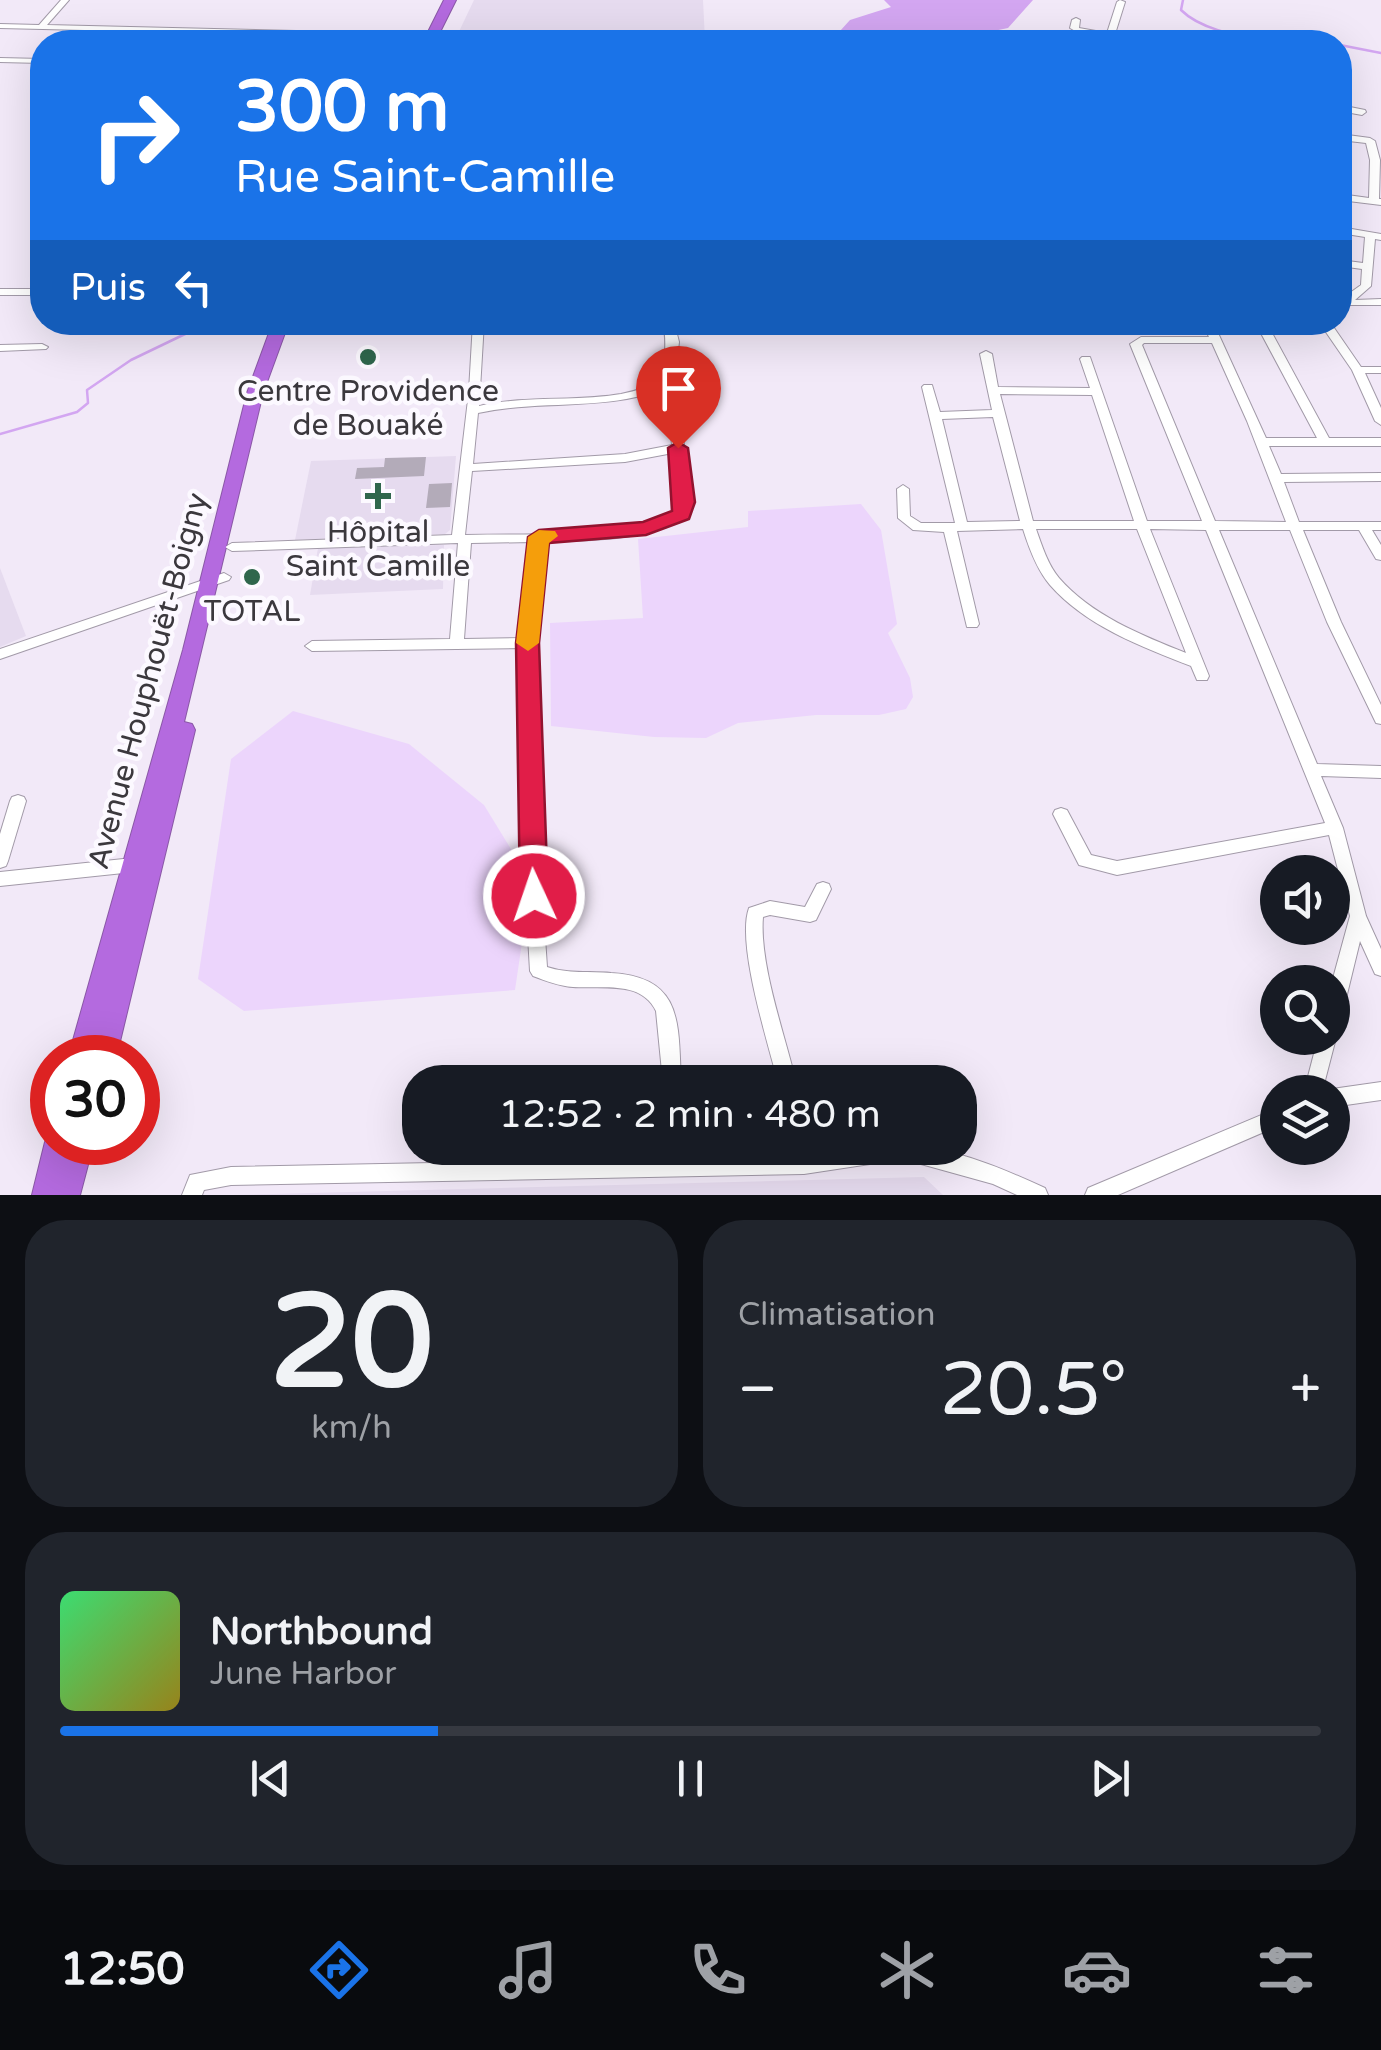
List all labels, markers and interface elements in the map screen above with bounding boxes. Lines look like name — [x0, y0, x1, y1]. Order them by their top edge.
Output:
text: 300 m — [235, 66, 449, 150]
icon: right — [70, 70, 200, 200]
text: Rue Saint-Camille — [235, 151, 615, 205]
icon: left — [166, 260, 221, 315]
text: Puis — [70, 265, 146, 311]
marker: Centre Providence de Bouaké — [357, 346, 379, 368]
pin — [636, 346, 721, 449]
icon: arrive — [651, 361, 706, 416]
place label: Centre Providence de Bouaké — [237, 373, 499, 444]
marker: Hôpital Saint Camille — [365, 483, 391, 509]
street label: Avenue Houphouët-Boigny — [80, 489, 216, 873]
place label: Hôpital Saint Camille — [286, 514, 470, 585]
marker: TOTAL — [241, 566, 263, 588]
place label: TOTAL — [203, 593, 301, 630]
position arrow — [482, 844, 586, 948]
map controls — [1260, 855, 1350, 1165]
button: sound — [1260, 855, 1350, 945]
button: search — [1260, 965, 1350, 1055]
speed limit sign: 30 — [30, 1035, 160, 1165]
button: layers — [1260, 1075, 1350, 1165]
text: 12:52 · 2 min · 480 m — [498, 1092, 881, 1138]
text: 20 — [270, 1266, 433, 1422]
text: Climatisation — [738, 1296, 935, 1334]
text: 20.5° — [940, 1345, 1127, 1435]
text: − — [738, 1357, 777, 1423]
text: + — [1290, 1357, 1321, 1423]
text: km/h — [311, 1409, 392, 1447]
text: Northbound — [210, 1609, 433, 1655]
text: June Harbor — [210, 1655, 397, 1693]
icon: previous — [243, 1751, 298, 1806]
icon: pause — [663, 1751, 718, 1806]
icon: next — [1083, 1751, 1138, 1806]
icon: directions — [304, 1935, 374, 2005]
icon: music — [493, 1935, 563, 2005]
icon: phone — [683, 1935, 753, 2005]
icon: climate — [872, 1935, 942, 2005]
icon: car — [1062, 1935, 1132, 2005]
icon: filters — [1251, 1935, 1321, 2005]
text: 12:50 — [60, 1943, 184, 1997]

